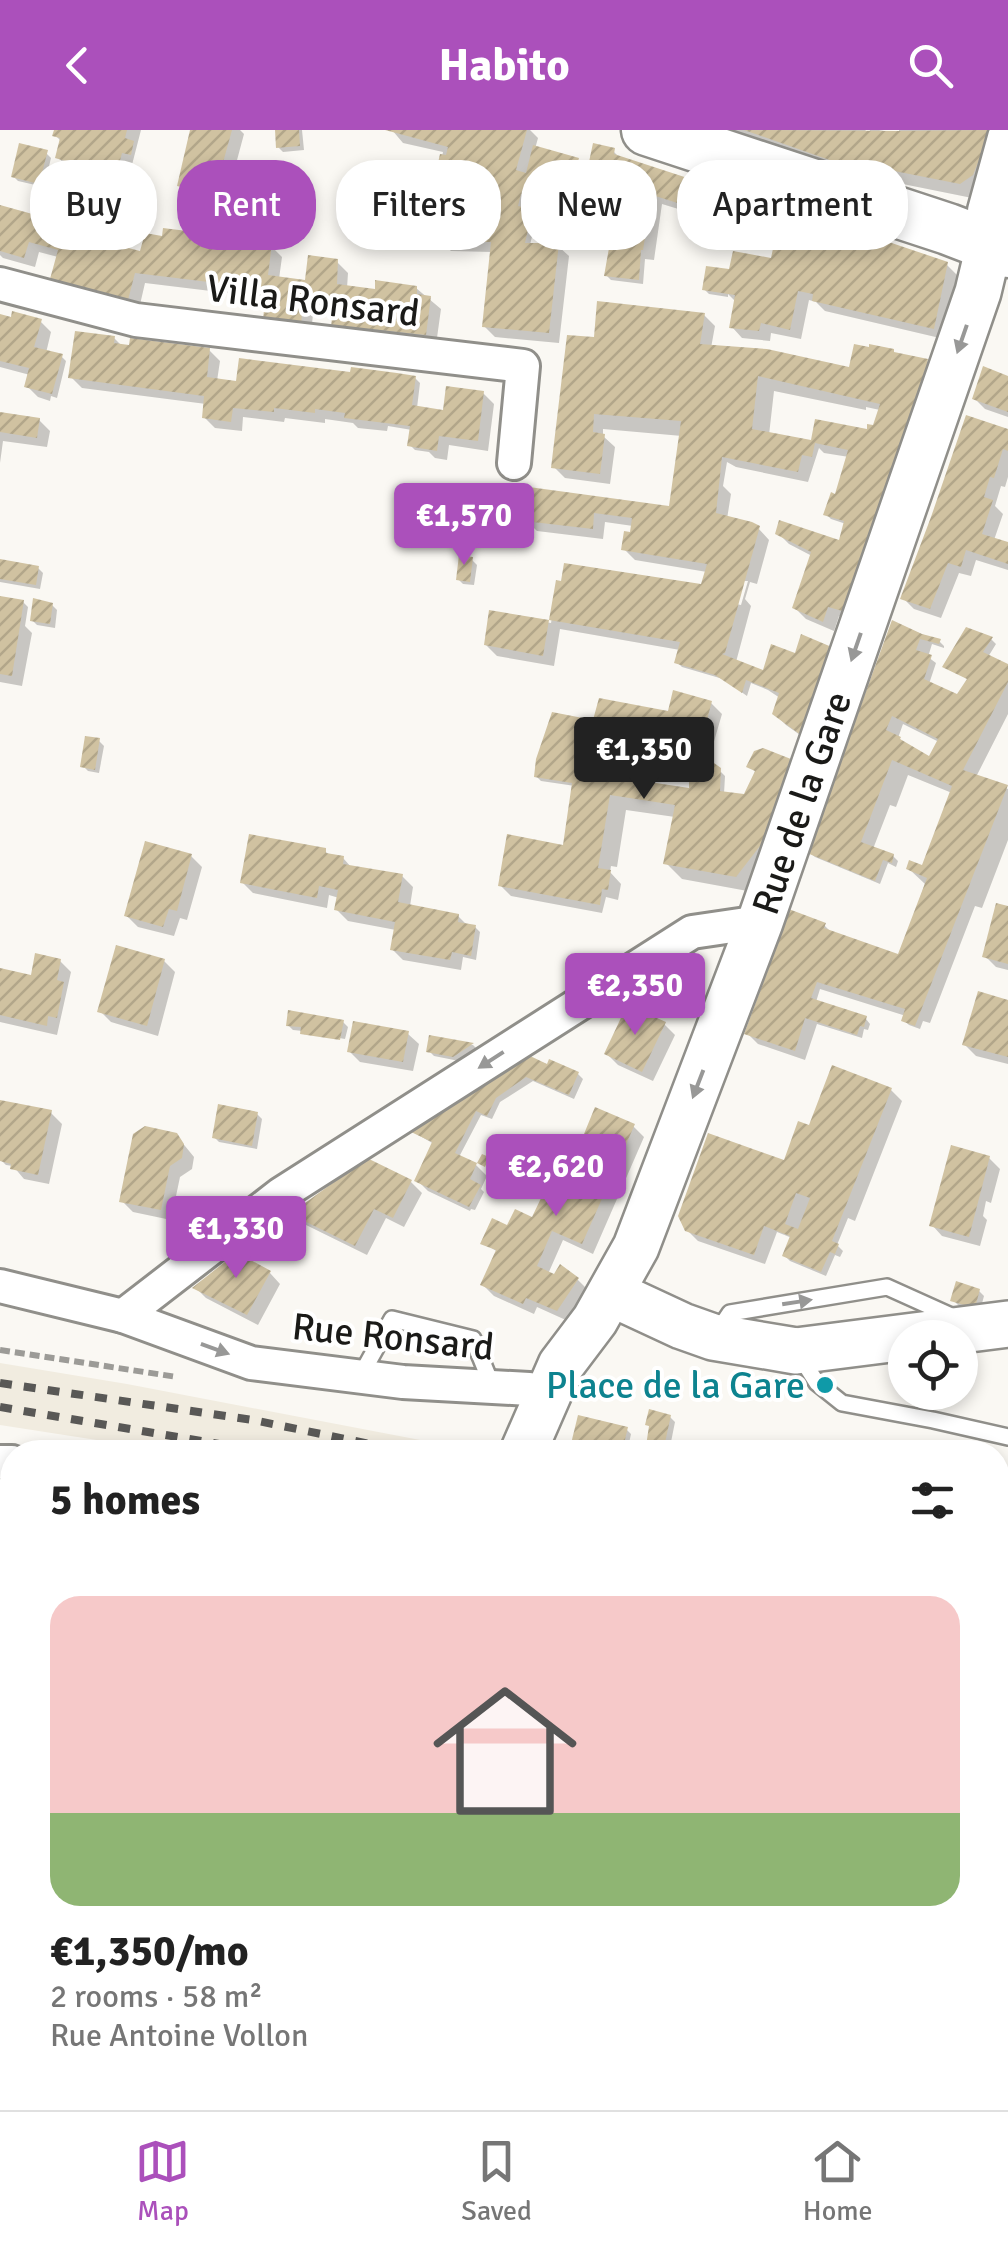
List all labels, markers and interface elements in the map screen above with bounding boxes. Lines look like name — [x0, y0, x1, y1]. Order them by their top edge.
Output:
icon: back — [50, 38, 105, 93]
text: Habito — [438, 38, 570, 93]
icon: search — [903, 38, 958, 93]
chip: Buy — [30, 160, 157, 250]
chip: Rent — [177, 160, 316, 250]
chip: Filters — [336, 160, 501, 250]
chip: New — [521, 160, 657, 250]
chip: Apartment — [677, 160, 908, 250]
street label: Villa Ronsard — [204, 265, 422, 337]
one-way arrow — [953, 325, 968, 355]
pin: €1,570 — [383, 483, 545, 568]
text: €1,570 — [416, 496, 512, 535]
one-way arrow — [848, 632, 863, 662]
street label: Rue de la Gare — [742, 685, 862, 921]
pin: €1,350 — [563, 717, 725, 802]
text: €1,350 — [596, 730, 692, 769]
pin: €2,350 — [554, 953, 716, 1038]
text: €2,350 — [587, 966, 683, 1005]
one-way arrow — [477, 1051, 505, 1068]
one-way arrow — [690, 1069, 705, 1099]
pin: €2,620 — [475, 1134, 637, 1219]
text: €2,620 — [508, 1147, 604, 1186]
pin: €1,330 — [155, 1196, 317, 1281]
text: €1,330 — [188, 1209, 284, 1248]
one-way arrow — [782, 1294, 814, 1309]
street label: Rue Ronsard — [290, 1303, 496, 1371]
map controls — [888, 1320, 978, 1410]
button: locate — [888, 1320, 978, 1410]
one-way arrow — [200, 1342, 230, 1357]
place label: Place de la Gare — [546, 1362, 805, 1409]
marker: Place de la Gare — [814, 1374, 836, 1396]
icon: filters — [905, 1473, 960, 1528]
text: 5 homes — [50, 1475, 200, 1526]
icon: home — [415, 1661, 595, 1841]
text: €1,350/mo — [50, 1926, 249, 1977]
text: 2 rooms · 58 m² — [50, 1977, 263, 2016]
text: Rue Antoine Vollon — [50, 2016, 308, 2055]
tab: Map — [135, 2134, 190, 2228]
tab: Saved — [461, 2134, 532, 2228]
tab: Home — [803, 2134, 873, 2228]

